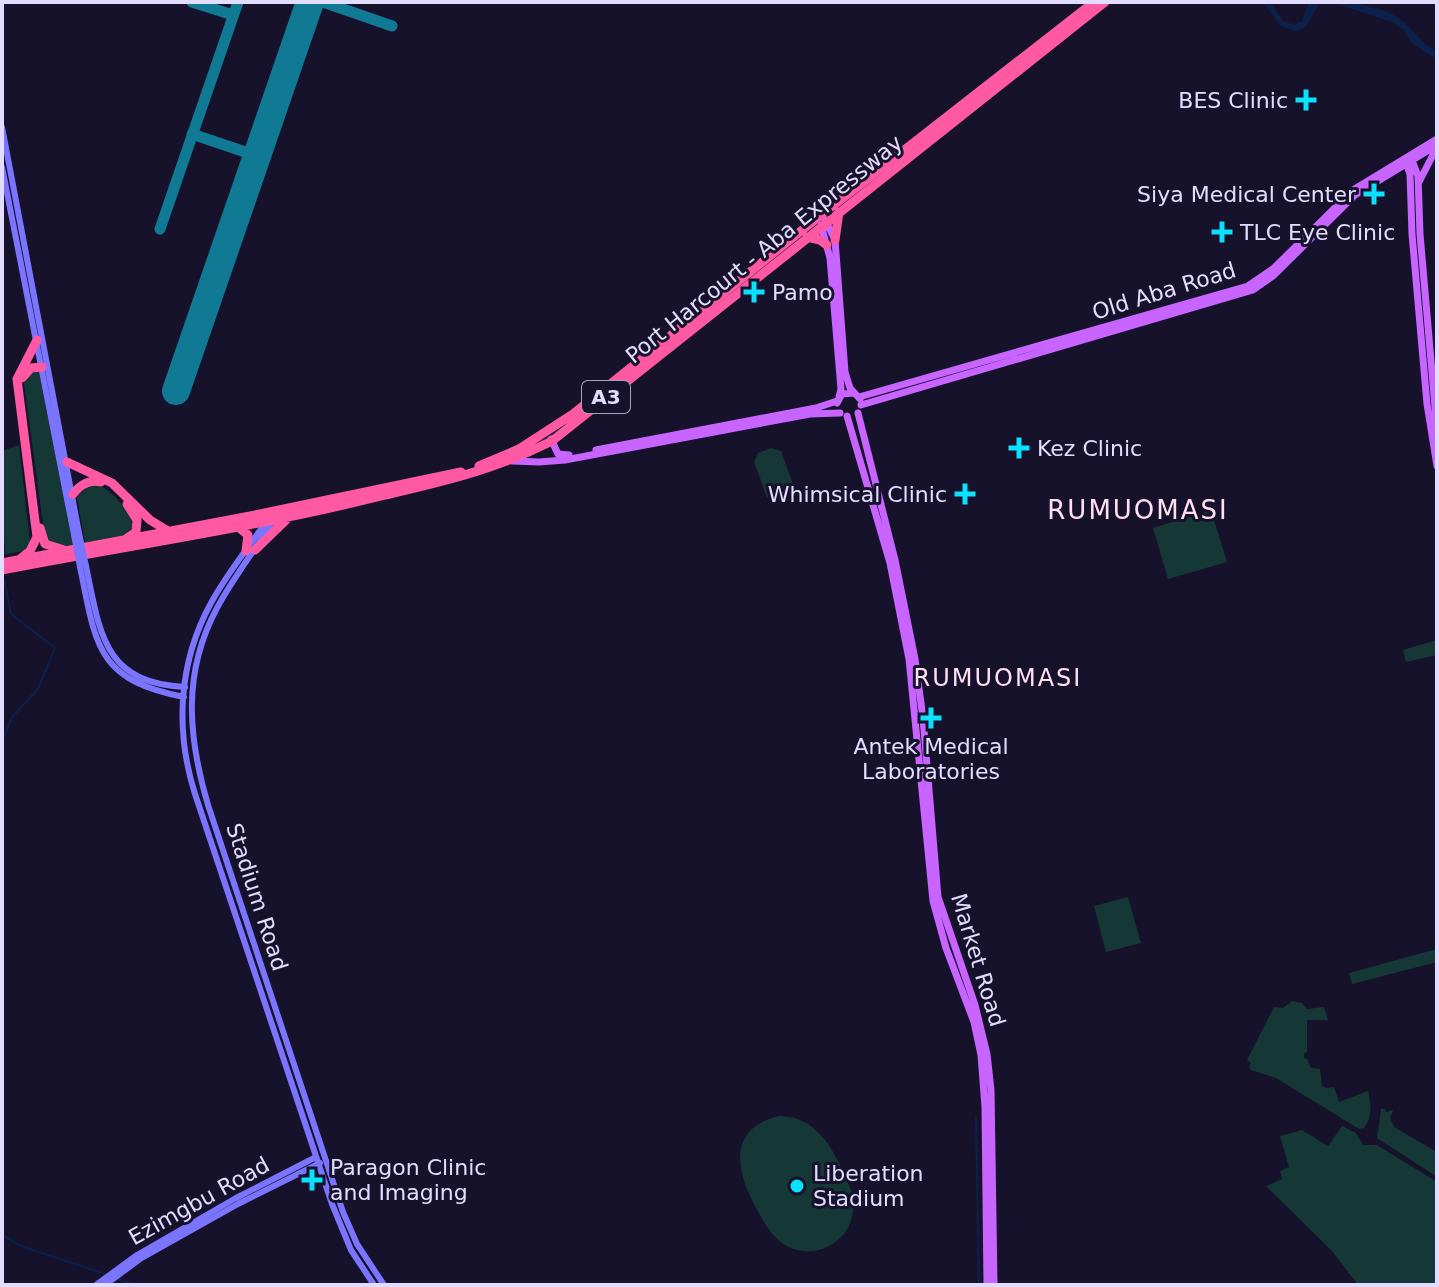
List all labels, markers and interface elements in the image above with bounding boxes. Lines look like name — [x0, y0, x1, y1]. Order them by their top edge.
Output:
place label: BES Clinic — [1178, 88, 1288, 113]
marker: BES Clinic — [1295, 89, 1317, 111]
street label: Port Harcourt - Aba Expressway — [621, 130, 907, 368]
place label: Siya Medical Center — [1137, 182, 1357, 207]
marker: Siya Medical Center — [1363, 183, 1385, 205]
place label: TLC Eye Clinic — [1239, 220, 1395, 245]
marker: TLC Eye Clinic — [1211, 221, 1233, 243]
street label: Old Aba Road — [1089, 257, 1239, 325]
place label: Pamo — [772, 280, 833, 305]
marker: Pamo — [743, 281, 765, 303]
road number: A3 — [582, 381, 630, 413]
place label: Kez Clinic — [1037, 436, 1142, 461]
marker: Kez Clinic — [1008, 437, 1030, 459]
place label: Whimsical Clinic — [768, 482, 947, 507]
marker: Whimsical Clinic — [954, 483, 976, 505]
district label: RUMUOMASI — [1047, 495, 1229, 525]
district label: RUMUOMASI — [914, 664, 1082, 692]
marker: Antek Medical Laboratories — [920, 707, 942, 729]
place label: Antek Medical Laboratories — [853, 734, 1009, 784]
street label: Stadium Road — [221, 820, 293, 974]
street label: Market Road — [946, 890, 1010, 1030]
street label: Ezimgbu Road — [124, 1152, 274, 1250]
place label: Paragon Clinic and Imaging — [330, 1155, 486, 1205]
place label: Liberation Stadium — [813, 1161, 924, 1211]
marker: Paragon Clinic and Imaging — [301, 1169, 323, 1191]
marker: Liberation Stadium — [788, 1177, 806, 1195]

